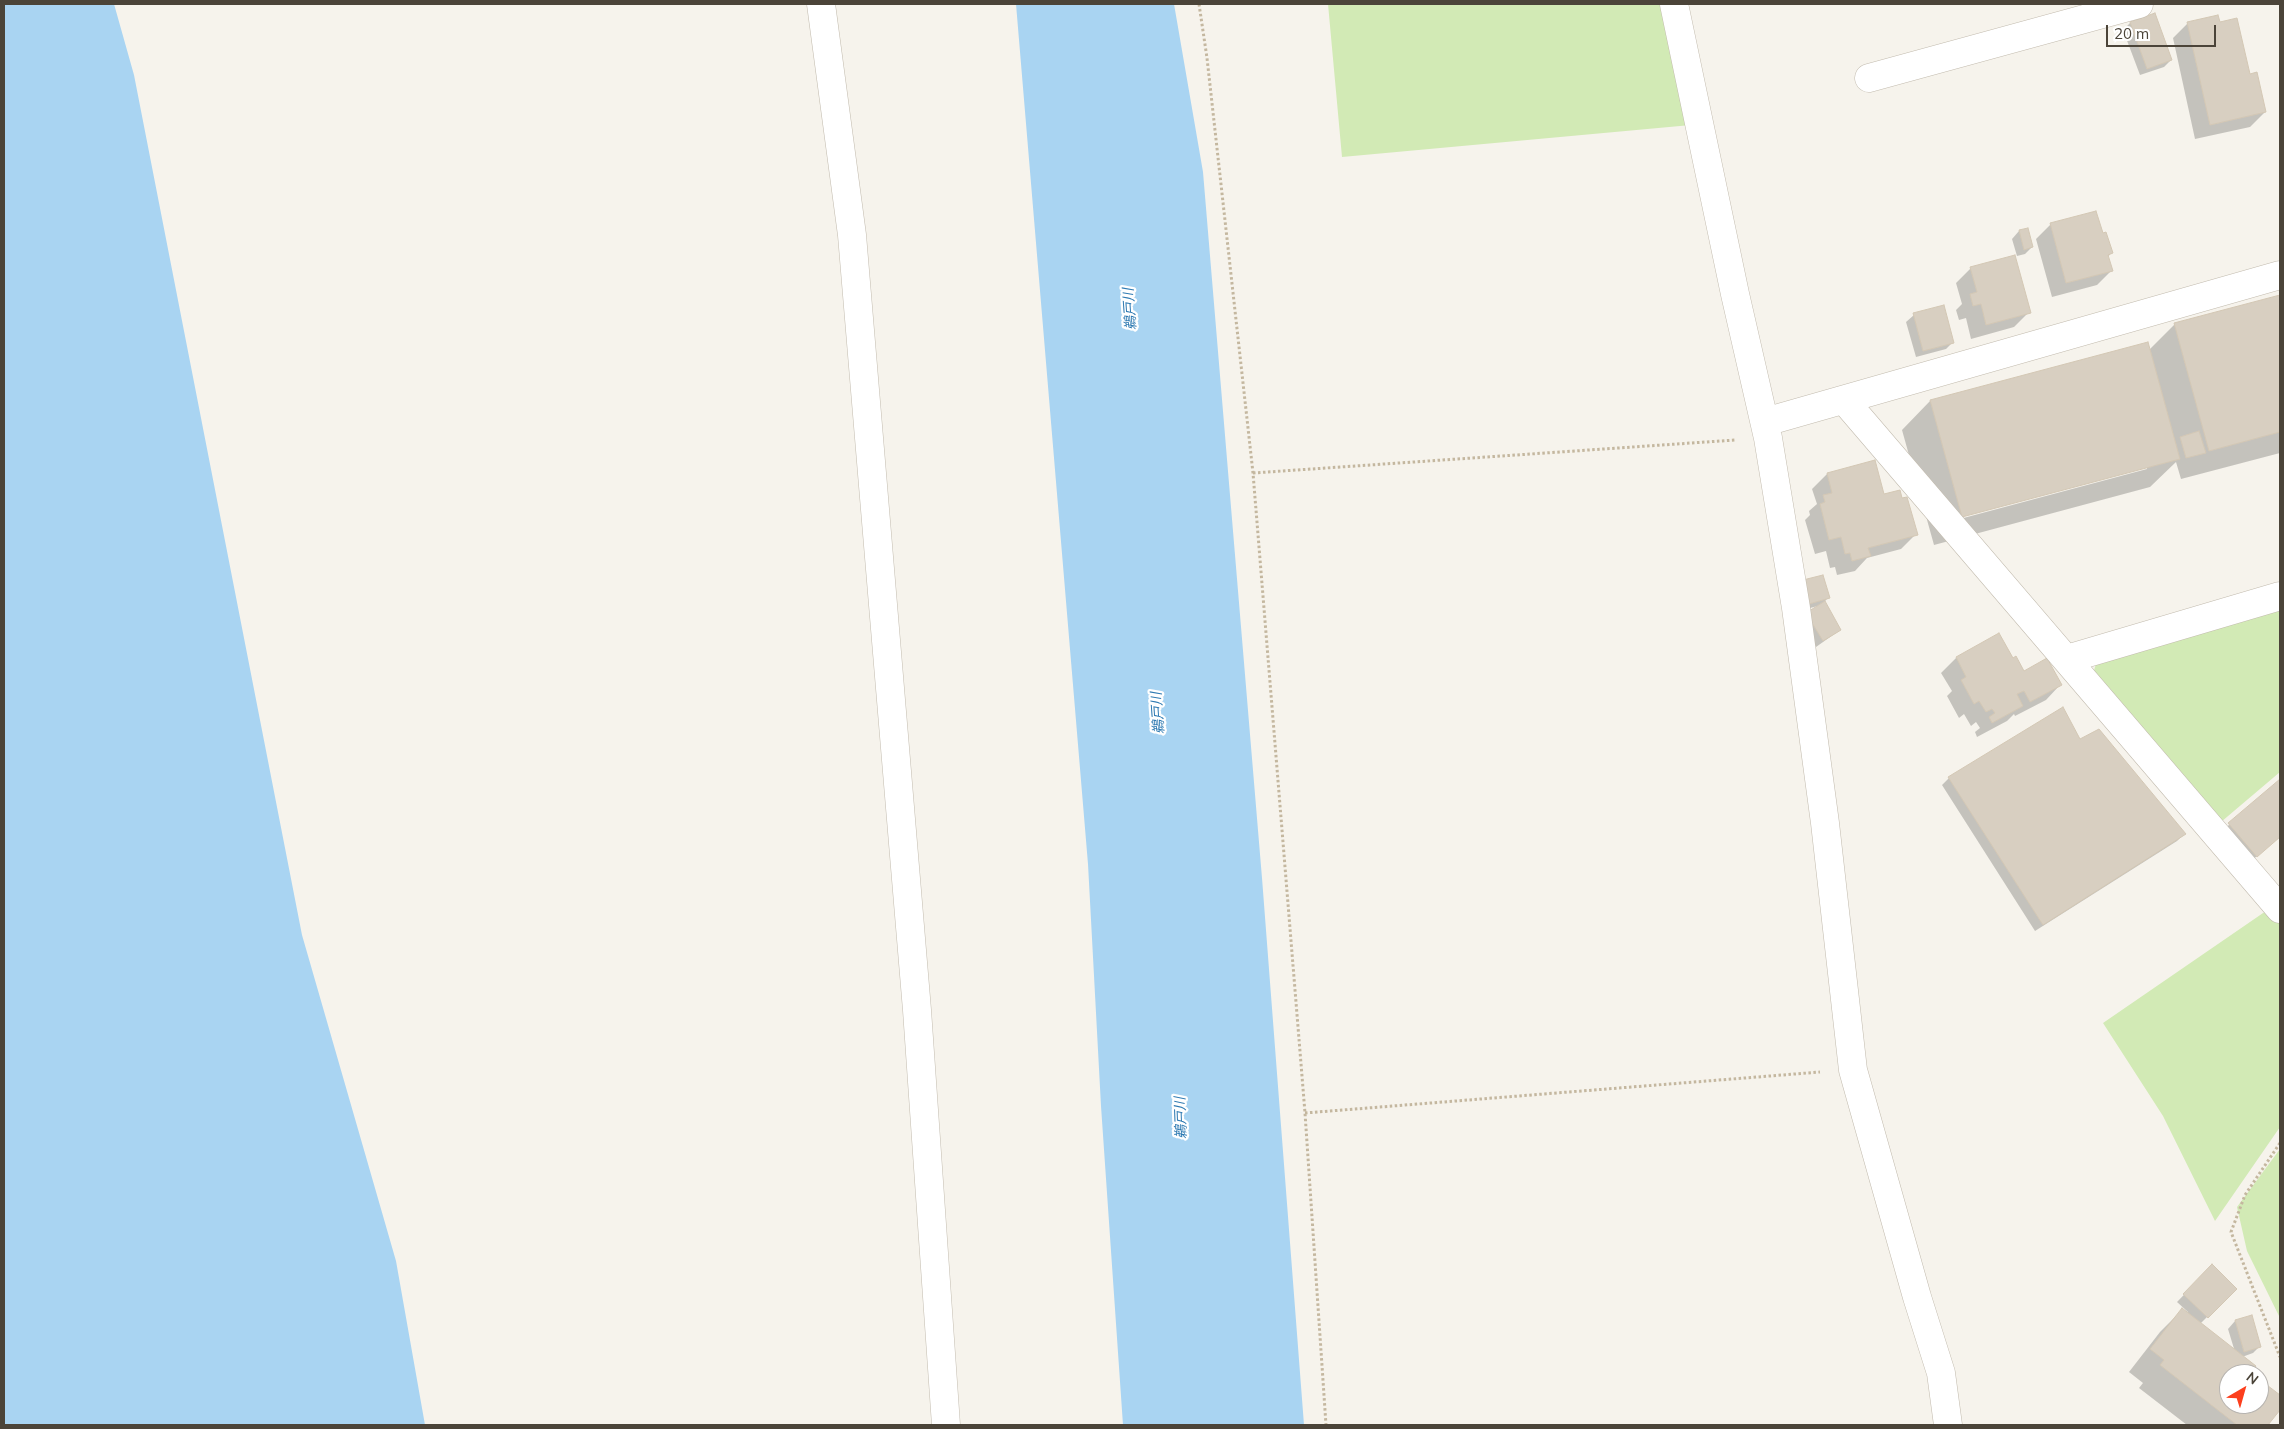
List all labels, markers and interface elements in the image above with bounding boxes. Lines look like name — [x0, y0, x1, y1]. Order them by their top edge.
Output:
scale bar — [2109, 15, 2219, 47]
text: 20 m — [2114, 24, 2149, 43]
water label: 鵜戸川 — [1120, 287, 1140, 331]
water label: 鵜戸川 — [1148, 691, 1168, 735]
water label: 鵜戸川 — [1172, 1097, 1190, 1139]
north arrow — [2219, 1364, 2269, 1414]
text: N — [2243, 1368, 2262, 1388]

